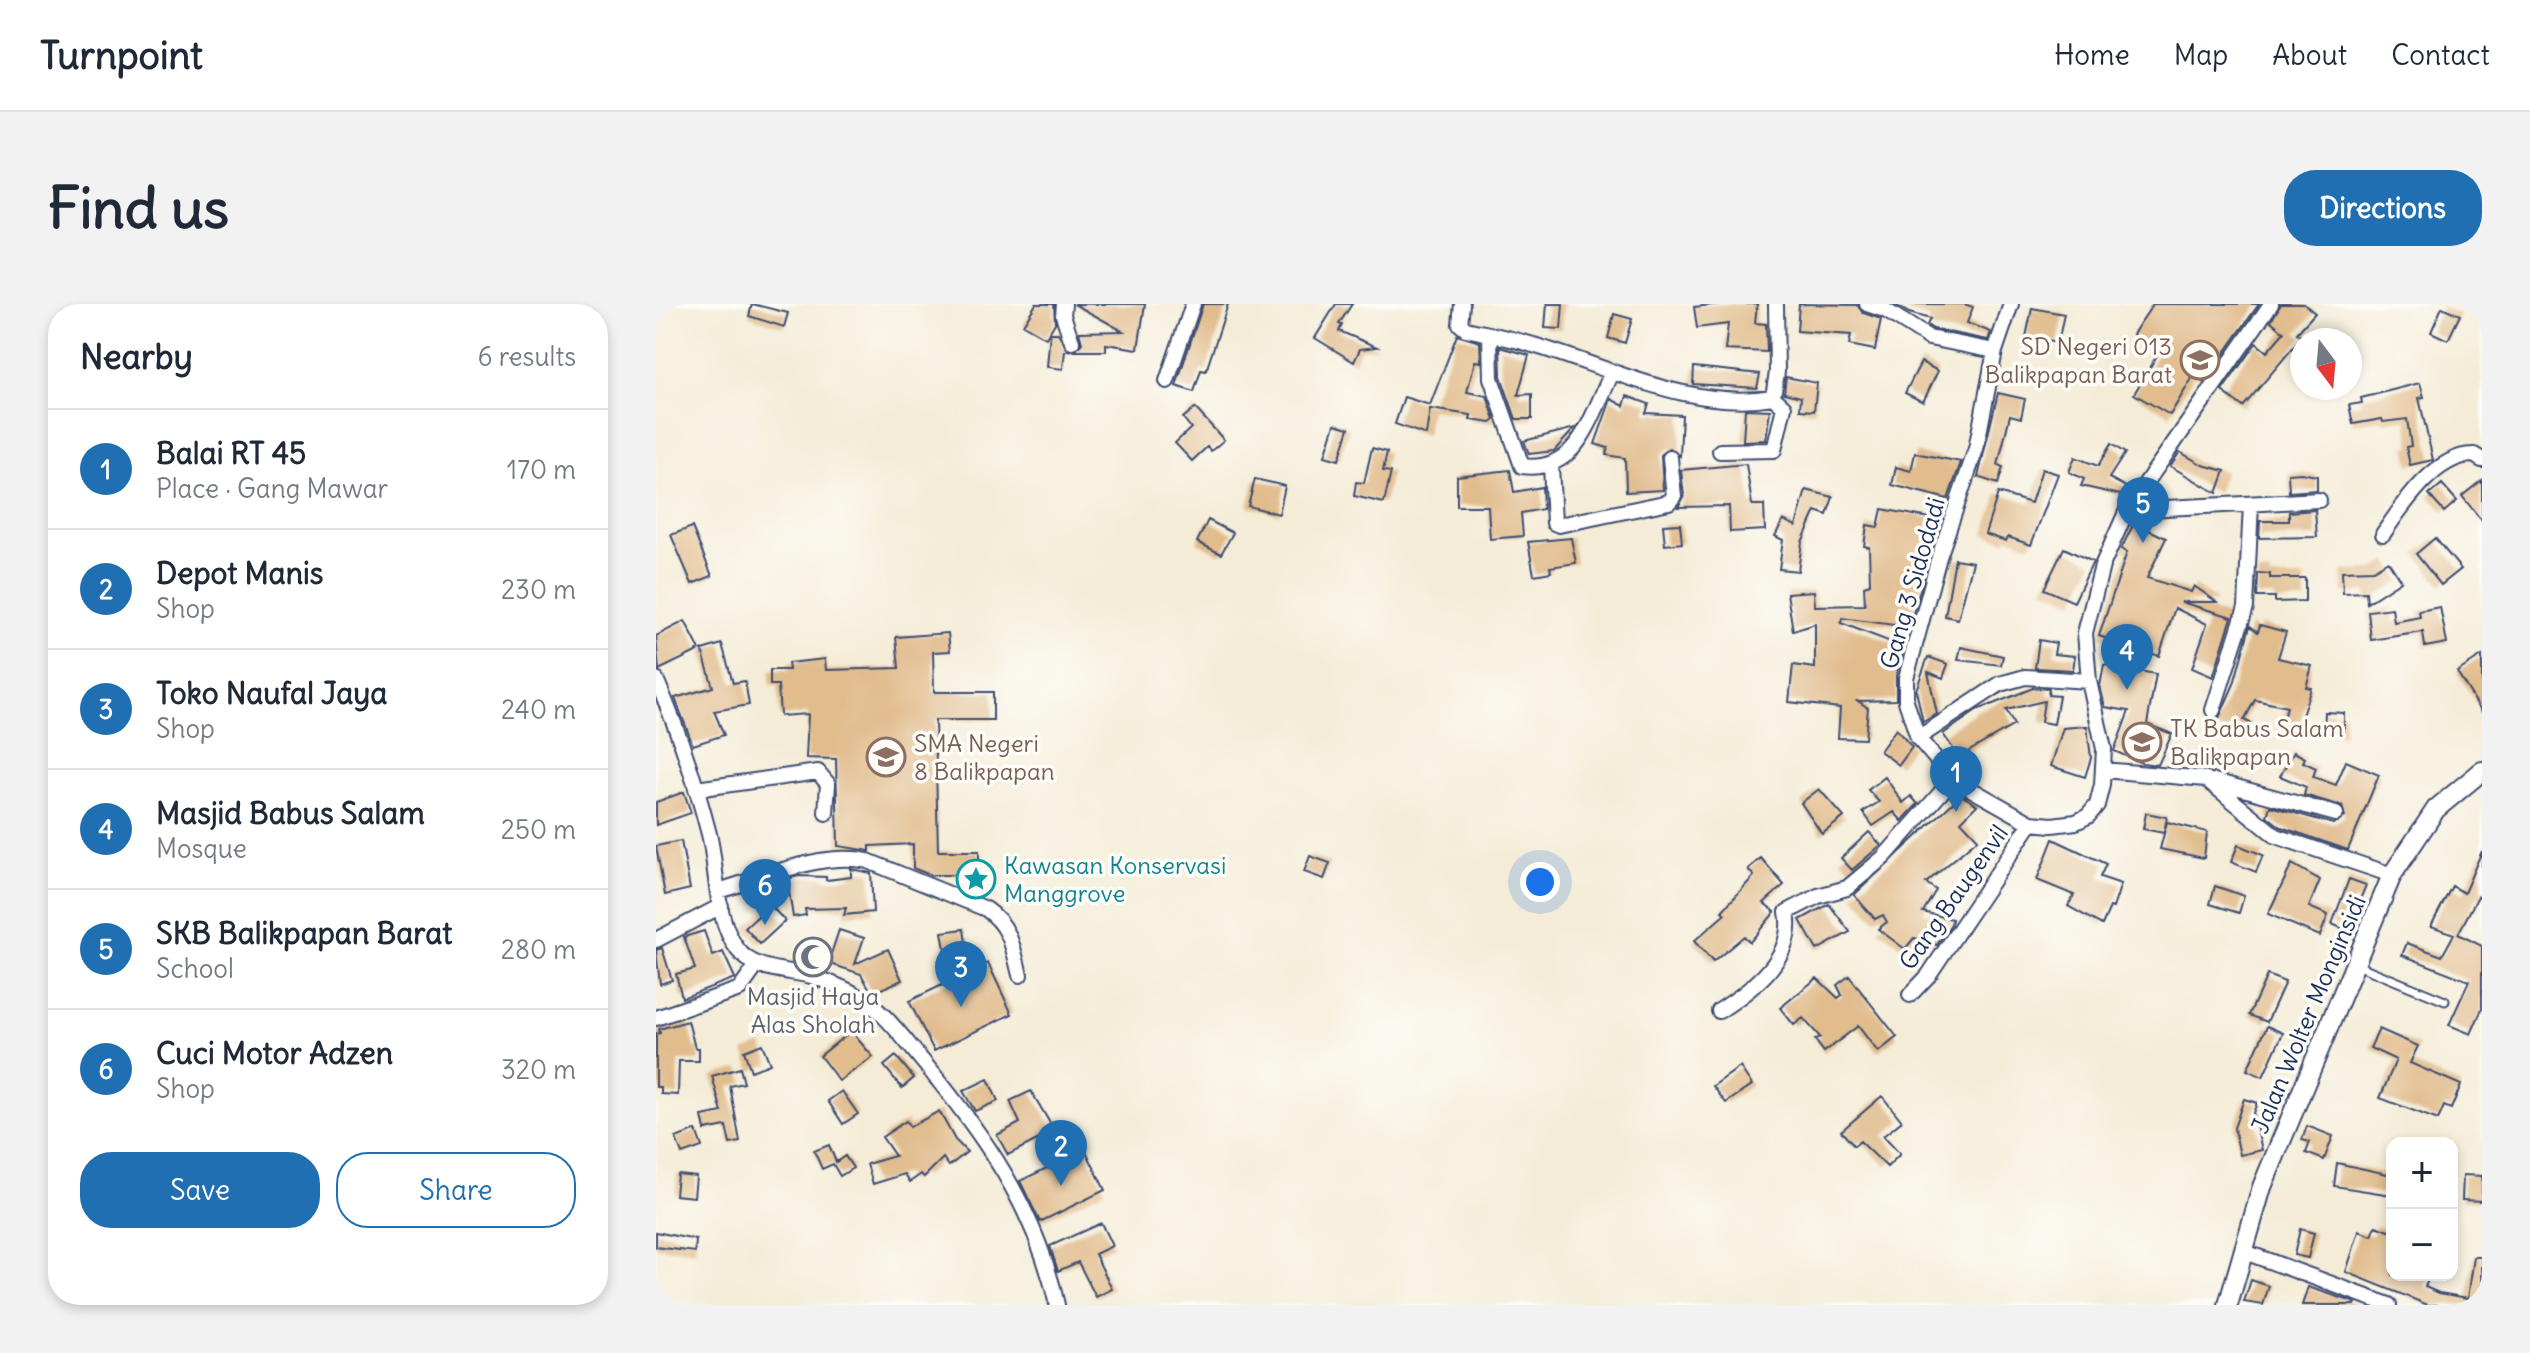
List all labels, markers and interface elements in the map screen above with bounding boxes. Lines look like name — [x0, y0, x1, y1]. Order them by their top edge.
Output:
text: Turnpoint — [40, 32, 203, 79]
text: Home — [2054, 37, 2130, 73]
text: Map — [2174, 37, 2228, 73]
text: About — [2272, 37, 2347, 73]
text: Contact — [2391, 37, 2490, 73]
button: Directions — [2284, 170, 2482, 246]
text: Find us — [48, 173, 229, 243]
north arrow — [2290, 328, 2362, 400]
place label: SD Negeri 013 Balikpapan Barat — [1984, 331, 2172, 389]
text: Nearby — [80, 335, 193, 378]
school or university icon: SD Negeri 013 Balikpapan Barat — [2179, 339, 2221, 381]
text: 6 results — [478, 340, 576, 373]
text: Balai RT 45 — [156, 434, 306, 472]
text: 1 — [101, 453, 111, 486]
text: 170 m — [507, 453, 576, 486]
text: Place · Gang Mawar — [156, 472, 388, 505]
pin: 5 — [2117, 477, 2169, 543]
street label: Gang 3 Sidodadi — [1873, 494, 1951, 672]
text: Depot Manis — [156, 554, 323, 592]
text: 2 — [99, 573, 113, 606]
text: 230 m — [501, 573, 576, 606]
text: Shop — [156, 592, 215, 625]
pin: 4 — [2101, 624, 2153, 690]
text: Toko Naufal Jaya — [156, 674, 387, 712]
text: 3 — [99, 693, 113, 726]
text: 240 m — [501, 693, 576, 726]
text: Shop — [156, 712, 215, 745]
place label: TK Babus Salam Balikpapan — [2170, 713, 2344, 771]
school or university icon: TK Babus Salam Balikpapan — [2121, 721, 2163, 763]
place label: SMA Negeri 8 Balikpapan — [914, 728, 1055, 786]
school or university icon: SMA Negeri 8 Balikpapan — [865, 736, 907, 778]
pin: 1 — [1930, 746, 1982, 812]
text: Masjid Babus Salam — [156, 794, 425, 832]
text: 4 — [98, 813, 114, 846]
text: 250 m — [501, 813, 576, 846]
street label: Gang Baugenvil — [1892, 819, 2014, 975]
text: Mosque — [156, 832, 247, 865]
place label: Kawasan Konservasi Manggrove — [1004, 850, 1226, 908]
place icon: Kawasan Konservasi Manggrove — [955, 858, 997, 900]
pin: 6 — [739, 859, 791, 925]
your location — [1520, 862, 1560, 902]
street label: Jalan Wolter Monginsidi — [2244, 890, 2372, 1138]
text: SKB Balikpapan Barat — [156, 914, 452, 952]
text: 5 — [99, 933, 113, 966]
text: 280 m — [501, 933, 576, 966]
mosque icon: Masjid Haya Alas Sholah — [792, 936, 834, 978]
pin: 3 — [935, 941, 987, 1007]
text: School — [156, 952, 234, 985]
place label: Masjid Haya Alas Sholah — [747, 981, 879, 1039]
text: Cuci Motor Adzen — [156, 1034, 393, 1072]
text: 6 — [98, 1053, 114, 1086]
text: 320 m — [501, 1053, 576, 1086]
text: Shop — [156, 1072, 215, 1105]
pin: 2 — [1035, 1120, 1087, 1186]
map controls — [2386, 1137, 2458, 1281]
button: + — [2386, 1137, 2458, 1209]
button: Save — [80, 1152, 320, 1228]
button: Share — [336, 1152, 576, 1228]
button: − — [2386, 1209, 2458, 1281]

